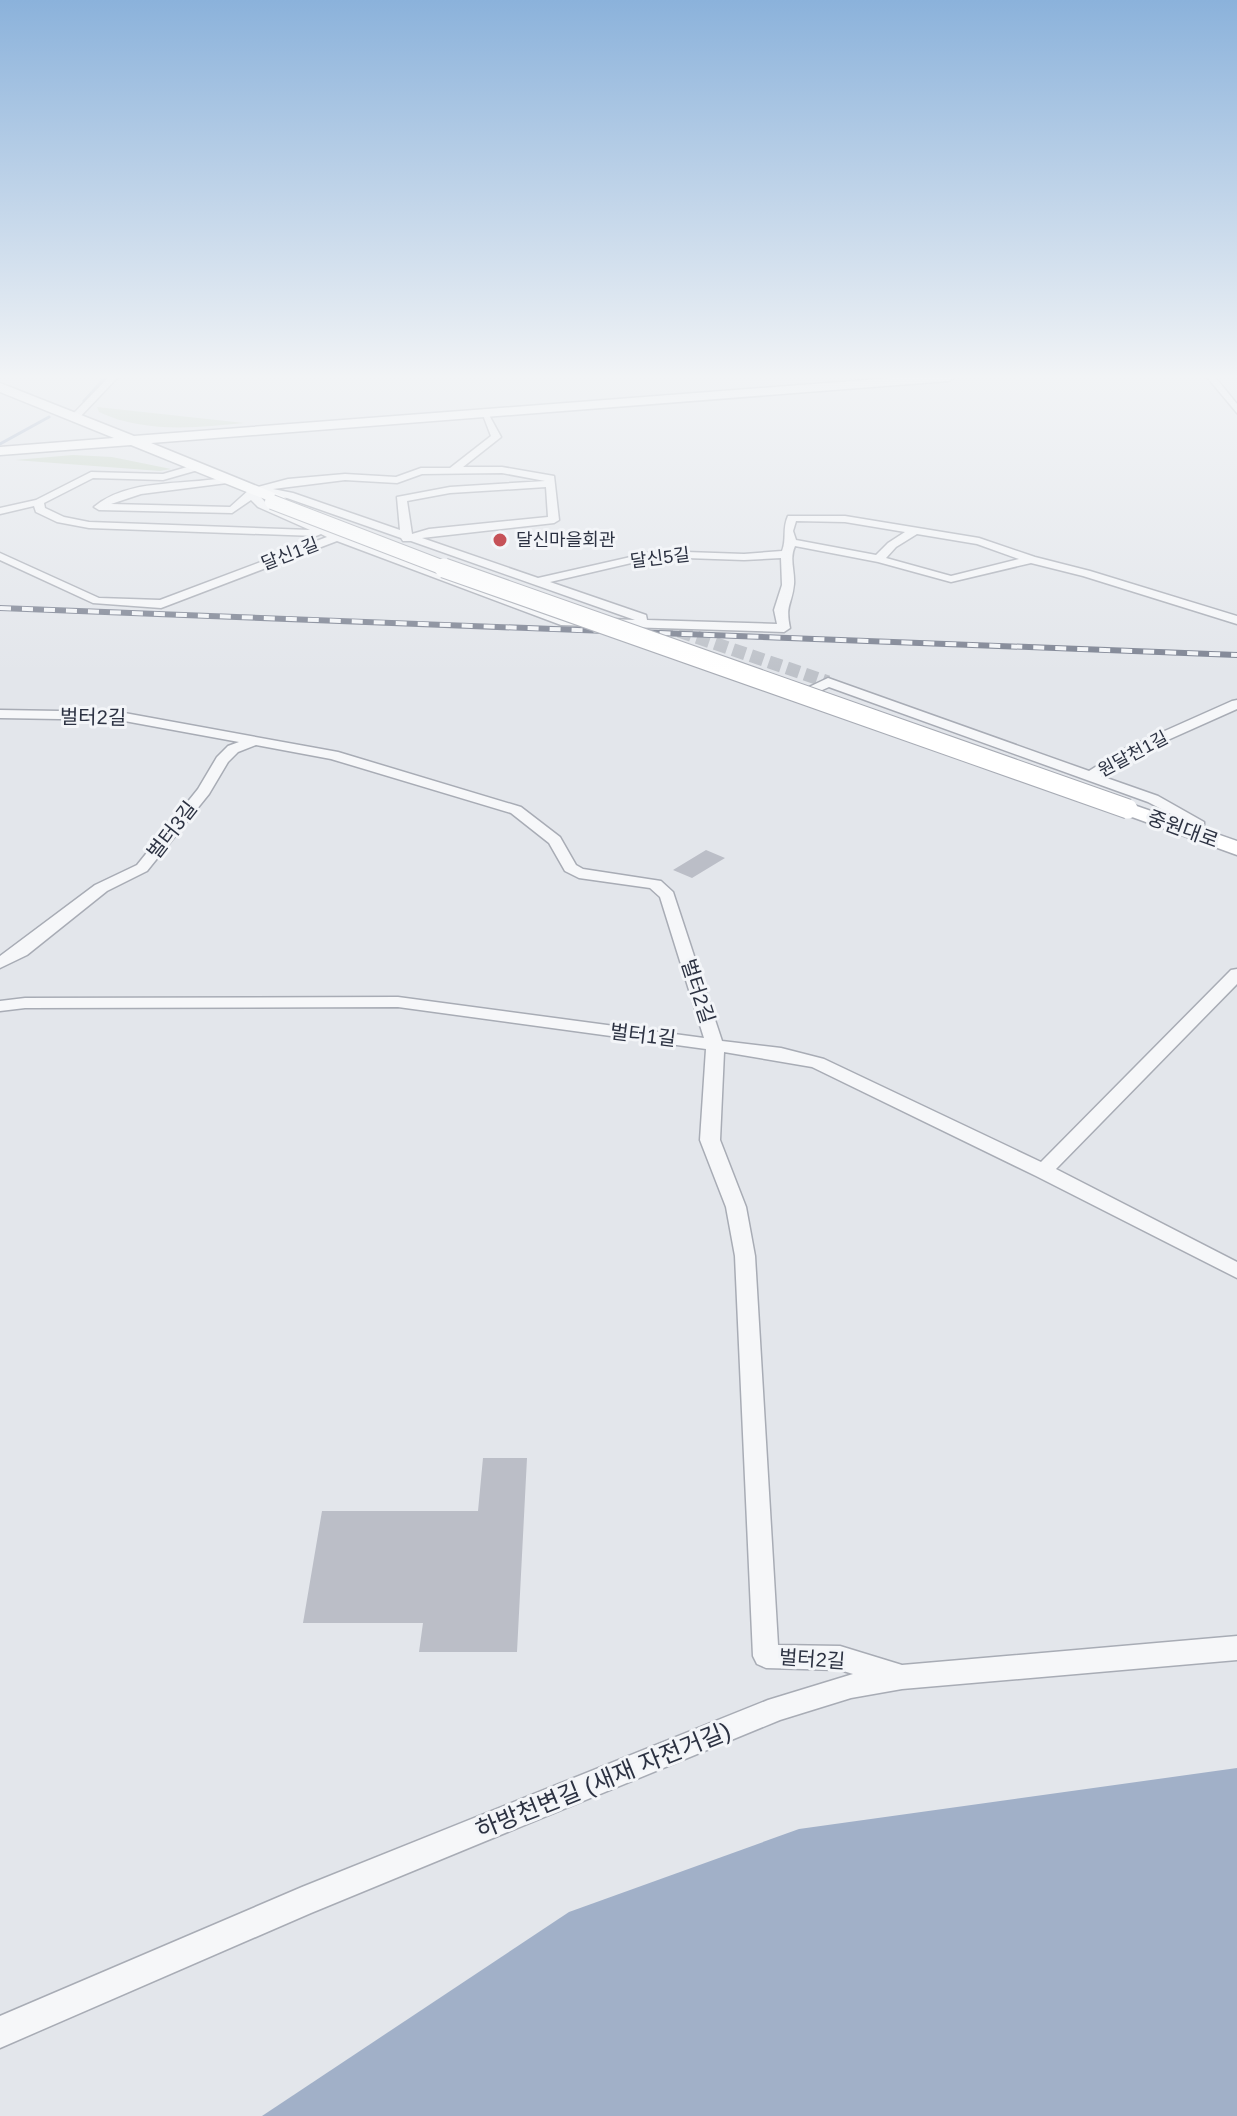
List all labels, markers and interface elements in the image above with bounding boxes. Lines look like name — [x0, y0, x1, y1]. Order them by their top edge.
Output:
place label: 달신마을회관 — [516, 530, 616, 550]
marker: 달신마을회관 — [491, 531, 509, 549]
street label: 달신1길 — [259, 534, 321, 574]
street label: 달신5길 — [629, 544, 691, 572]
street label: 벌터2길 — [60, 705, 126, 729]
street label: 원달천1길 — [1095, 727, 1171, 781]
street label: 벌터3길 — [143, 797, 201, 863]
street label: 중원대로 — [1145, 806, 1221, 852]
street label: 벌터2길 — [677, 956, 719, 1026]
street label: 벌터1길 — [609, 1020, 677, 1050]
street label: 벌터2길 — [778, 1646, 846, 1672]
street label: 하방천변길 (새재 자전거길) — [472, 1716, 734, 1844]

